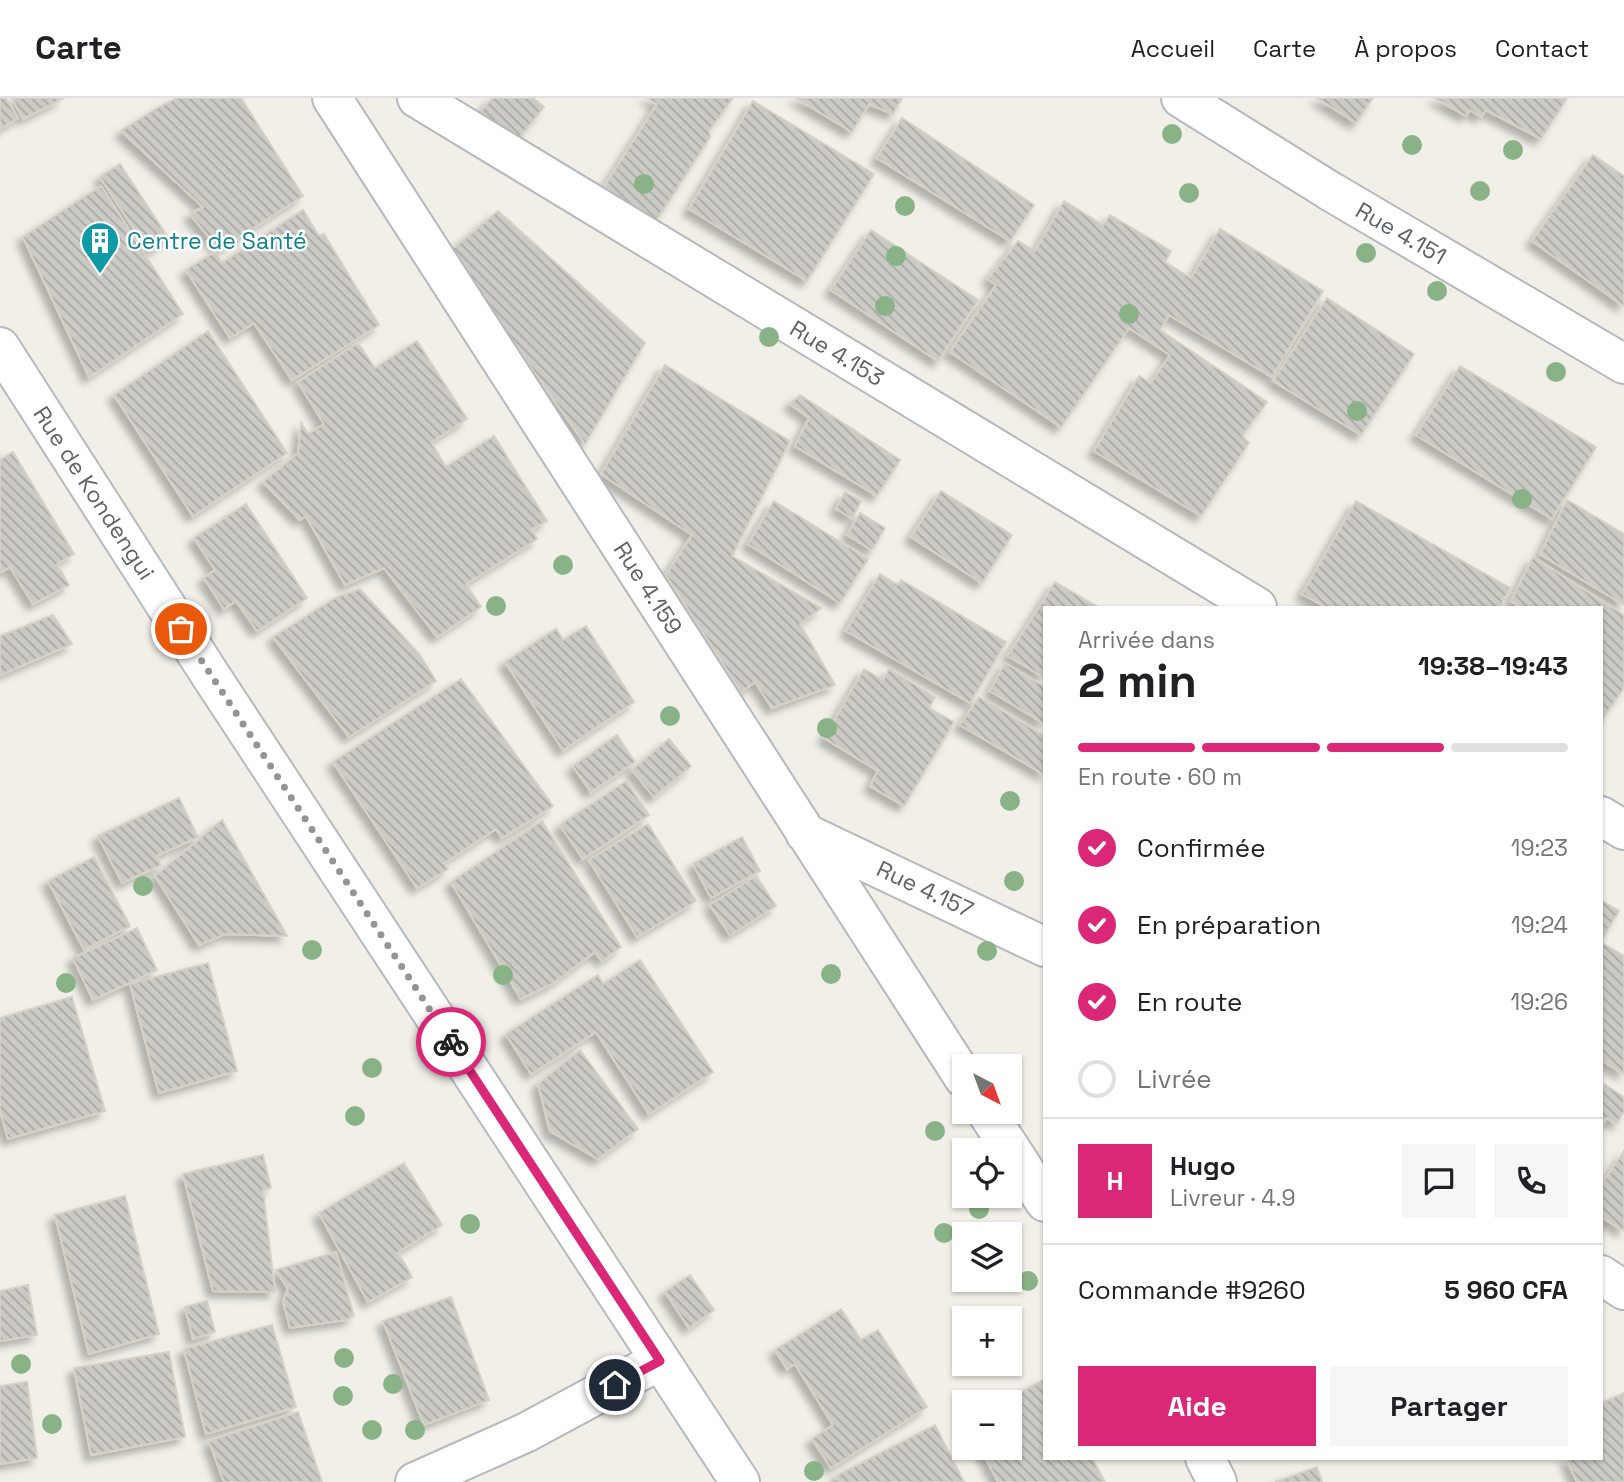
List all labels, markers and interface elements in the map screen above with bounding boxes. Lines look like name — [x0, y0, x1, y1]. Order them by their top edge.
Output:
text: Carte — [35, 27, 122, 69]
text: Accueil — [1131, 33, 1215, 64]
text: Carte — [1253, 33, 1316, 64]
text: À propos — [1354, 33, 1457, 64]
text: Contact — [1495, 33, 1589, 64]
street label: Rue 4.151 — [1350, 195, 1452, 271]
building icon: Centre de Santé — [79, 220, 121, 275]
place label: Centre de Santé — [127, 226, 307, 256]
street label: Rue 4.153 — [784, 313, 890, 393]
street label: Rue de Kondengui — [27, 400, 161, 586]
street label: Rue 4.159 — [607, 536, 689, 640]
pin — [151, 599, 211, 659]
icon: bag — [162, 610, 200, 648]
text: Arrivée dans — [1078, 625, 1215, 655]
text: 19:38–19:43 — [1418, 649, 1568, 683]
text: 2 min — [1078, 652, 1197, 710]
text: En route · 60 m — [1078, 762, 1242, 792]
icon: check — [1078, 829, 1116, 867]
text: Confirmée — [1137, 831, 1266, 865]
text: 19:23 — [1511, 833, 1568, 863]
street label: Rue 4.157 — [872, 854, 978, 924]
icon: check — [1078, 906, 1116, 944]
text: En préparation — [1137, 908, 1321, 942]
text: 19:24 — [1511, 910, 1568, 940]
icon: check — [1078, 983, 1116, 1021]
text: En route — [1137, 985, 1242, 1019]
text: 19:26 — [1511, 987, 1568, 1017]
courier — [416, 1007, 486, 1077]
icon: bike — [432, 1023, 470, 1061]
north arrow — [952, 1054, 1022, 1124]
map controls — [952, 1054, 1022, 1460]
text: Livrée — [1137, 1062, 1212, 1096]
button: locate — [952, 1138, 1022, 1208]
button: chat — [1402, 1144, 1476, 1218]
button: phone — [1494, 1144, 1568, 1218]
text: Hugo — [1170, 1149, 1236, 1183]
text: H — [1106, 1164, 1124, 1198]
text: Livreur · 4.9 — [1170, 1183, 1296, 1213]
button: layers — [952, 1222, 1022, 1292]
text: Commande #9260 — [1078, 1273, 1306, 1307]
text: 5 960 CFA — [1444, 1273, 1568, 1307]
button: + — [952, 1306, 1022, 1376]
pin — [585, 1355, 645, 1415]
icon: home — [596, 1366, 634, 1404]
button: Aide — [1078, 1366, 1316, 1446]
button: Partager — [1330, 1366, 1568, 1446]
button: − — [952, 1390, 1022, 1460]

